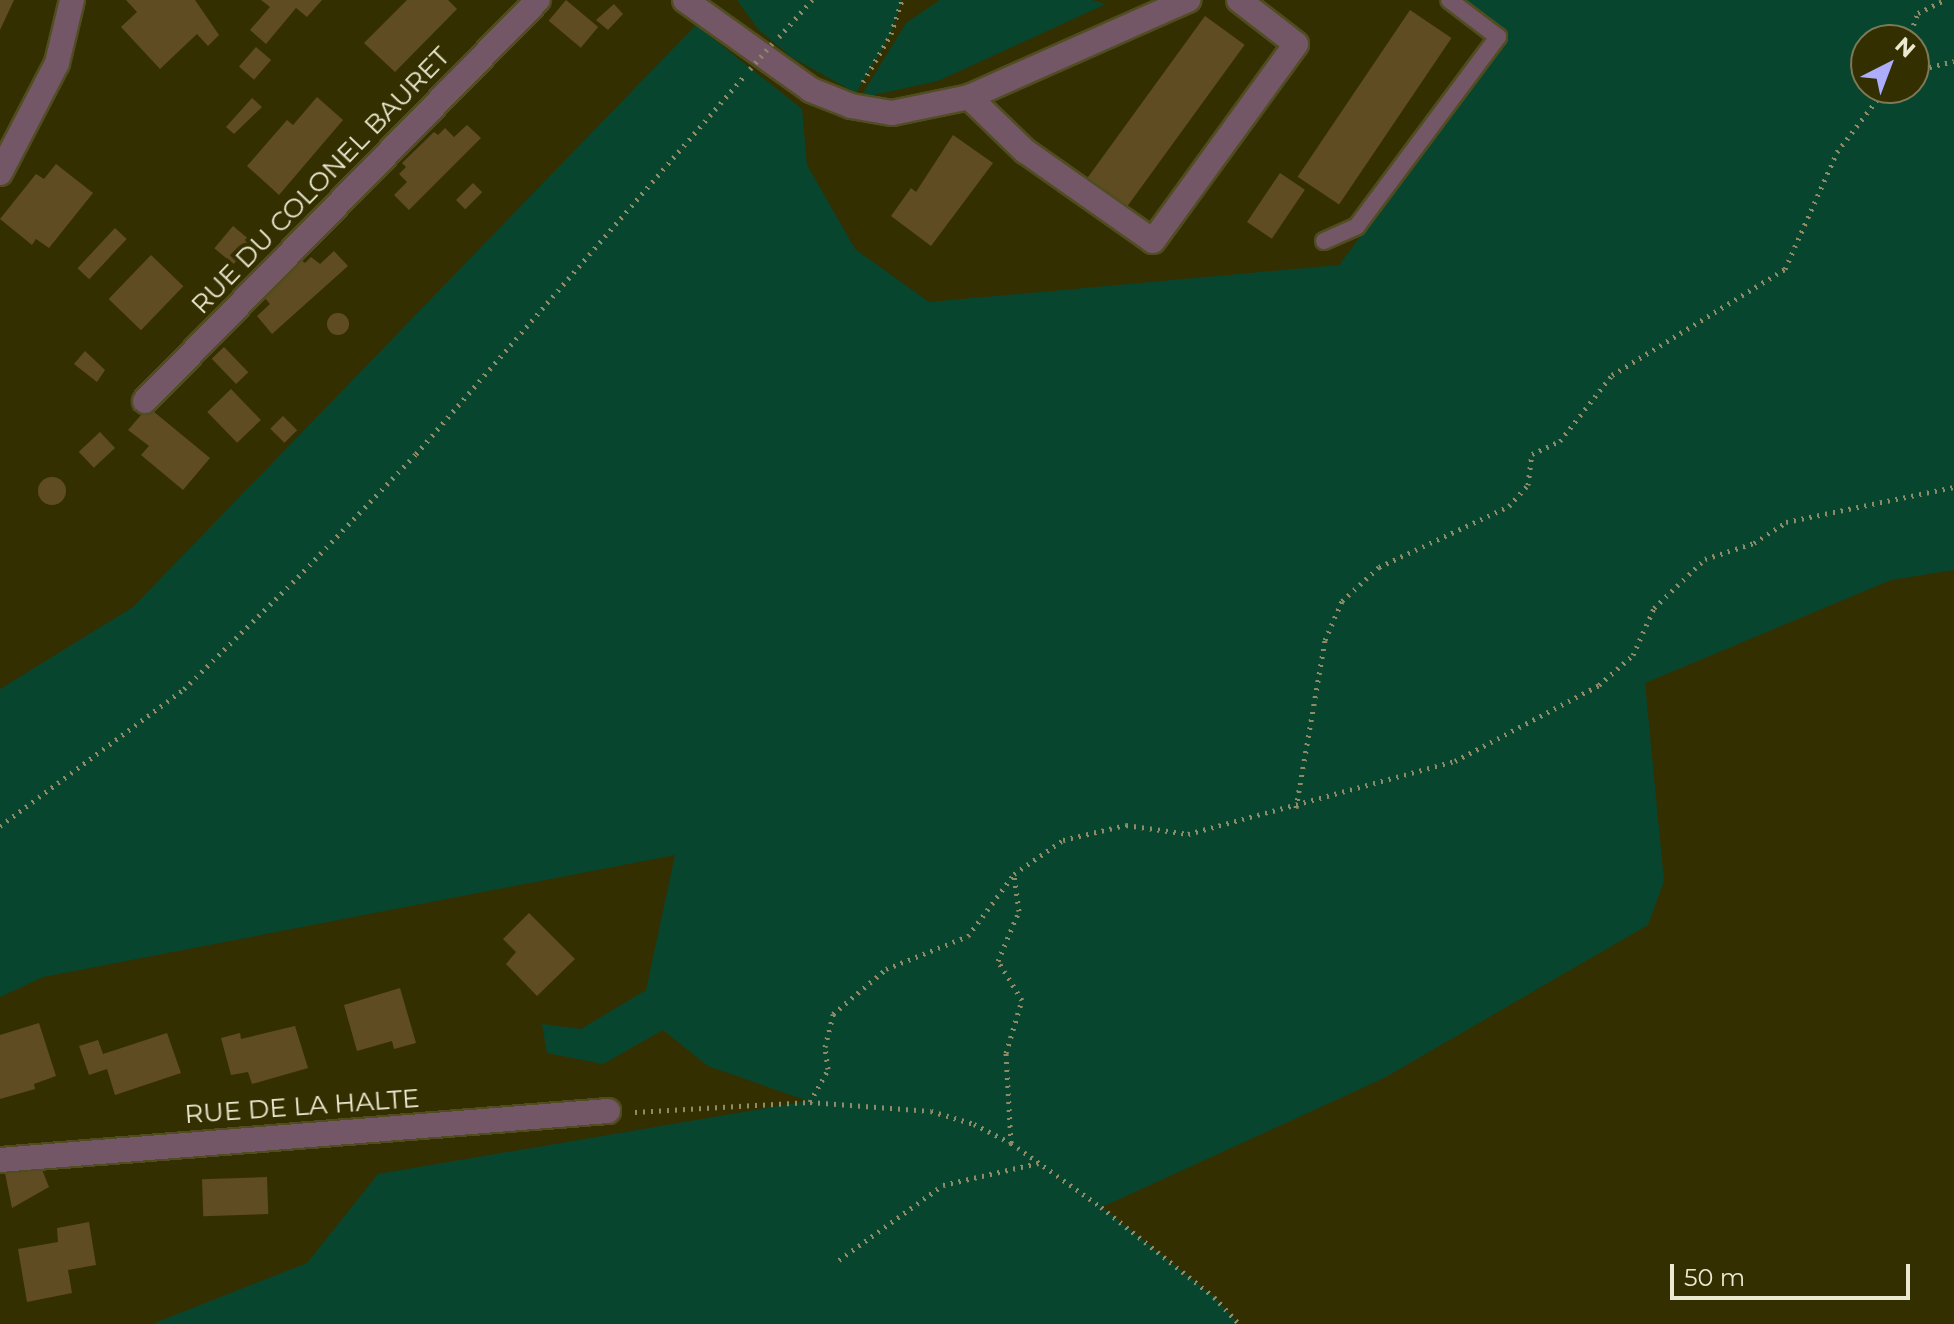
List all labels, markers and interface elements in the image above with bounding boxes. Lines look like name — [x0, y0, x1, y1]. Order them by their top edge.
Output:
north arrow — [1850, 24, 1930, 104]
text: N — [1889, 31, 1921, 63]
street label: RUE DU COLONEL BAURET — [185, 41, 457, 321]
street label: RUE DE LA HALTE — [183, 1083, 421, 1131]
scale bar — [1674, 1248, 1914, 1298]
text: 50 m — [1684, 1263, 1745, 1292]

